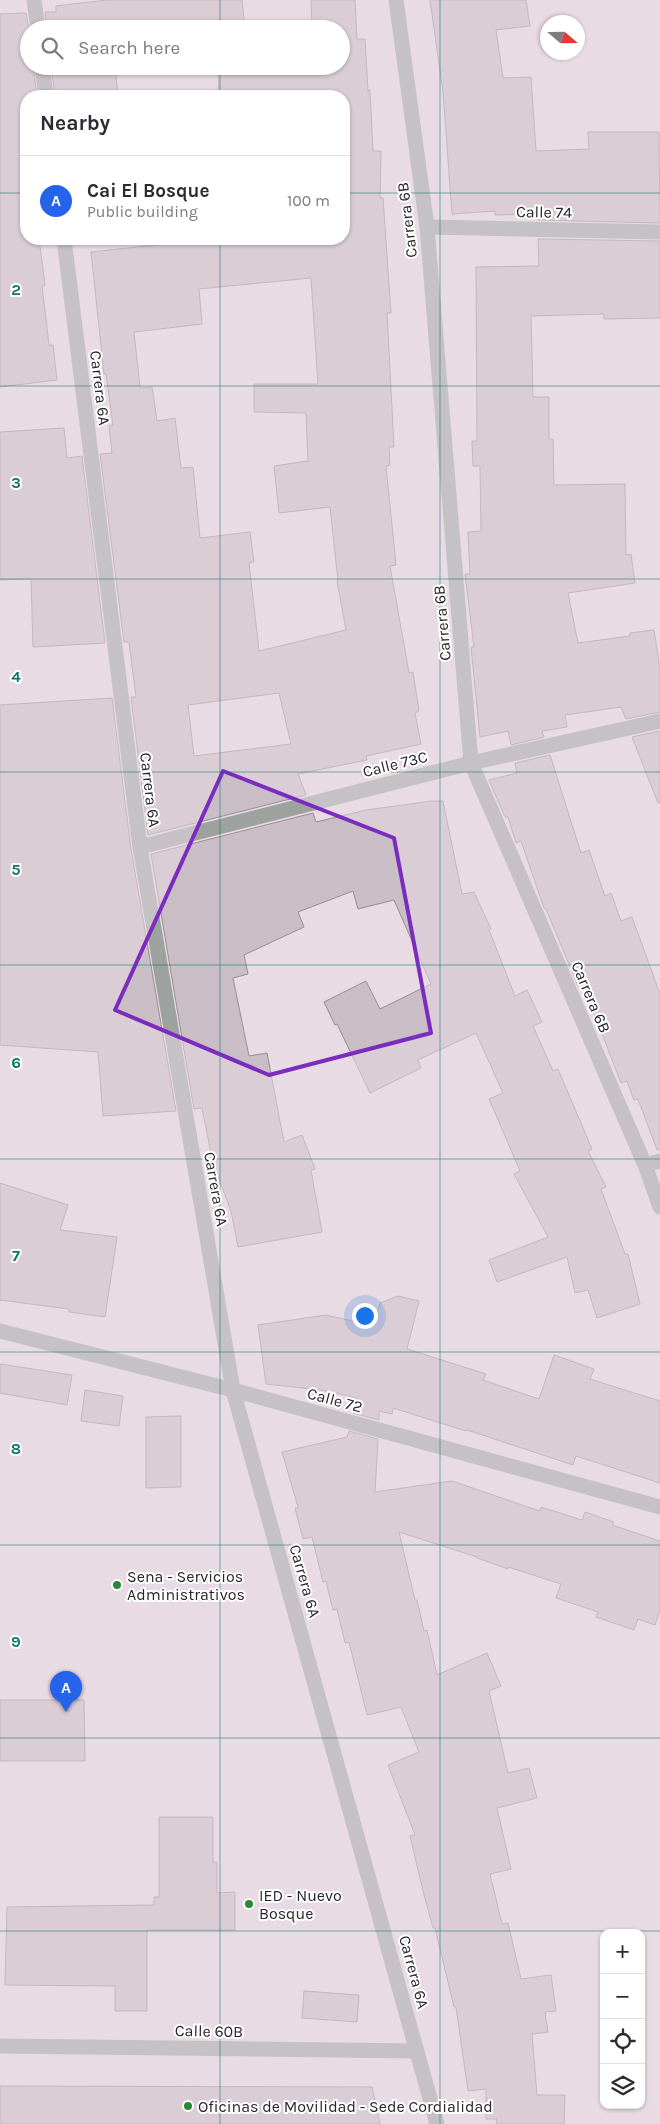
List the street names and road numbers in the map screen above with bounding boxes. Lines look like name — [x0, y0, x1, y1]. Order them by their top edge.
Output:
street label: Carrera 6B — [393, 181, 421, 259]
street label: Calle 74 — [516, 202, 572, 222]
street label: Carrera 6A — [86, 350, 114, 426]
street label: Carrera 6B — [429, 584, 455, 662]
street label: Calle 73C — [361, 747, 430, 781]
street label: Carrera 6A — [136, 752, 164, 828]
street label: Carrera 6B — [567, 958, 615, 1036]
street label: Carrera 6A — [200, 1150, 232, 1228]
street label: Calle 72 — [305, 1384, 365, 1416]
street label: Carrera 6A — [286, 1542, 324, 1620]
street label: Carrera 6A — [395, 1933, 433, 2011]
street label: Calle 60B — [175, 2021, 243, 2041]

